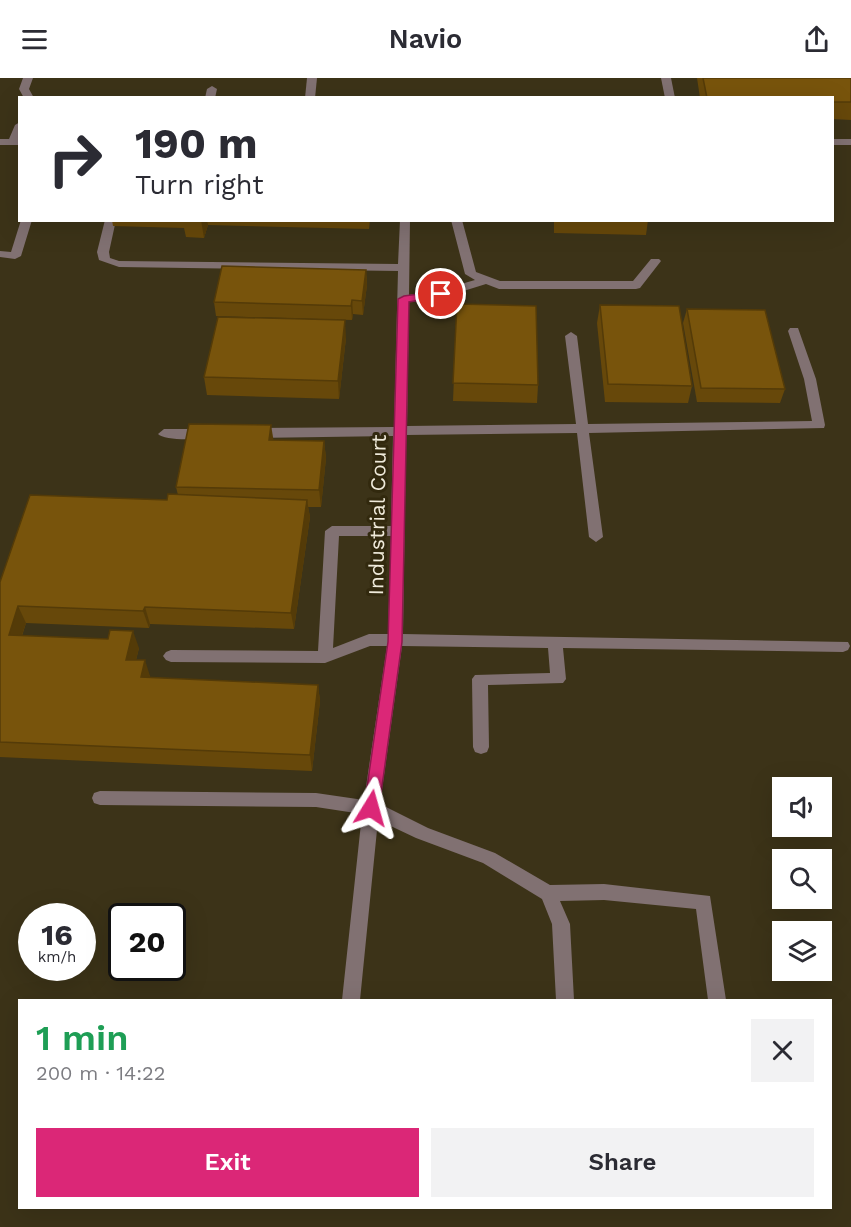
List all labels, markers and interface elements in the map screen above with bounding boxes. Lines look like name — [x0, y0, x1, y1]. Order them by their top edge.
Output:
icon: menu — [18, 23, 51, 56]
text: Navio — [389, 23, 462, 55]
icon: share — [800, 23, 833, 56]
text: 190 m — [135, 119, 258, 168]
icon: right — [36, 120, 114, 198]
text: Turn right — [135, 169, 264, 201]
pin — [415, 268, 466, 319]
icon: arrive — [424, 277, 457, 310]
street label: Industrial Court — [363, 434, 391, 596]
position arrow — [339, 776, 403, 840]
map controls — [772, 777, 832, 981]
button: sound — [772, 777, 832, 837]
button: search — [772, 849, 832, 909]
speed limit sign: 20 — [108, 903, 186, 981]
text: 16 — [41, 917, 73, 952]
button: layers — [772, 921, 832, 981]
text: km/h — [38, 948, 76, 966]
text: 1 min — [36, 1017, 128, 1059]
button: close — [751, 1019, 814, 1082]
text: 200 m · 14:22 — [36, 1061, 165, 1085]
button: Exit — [36, 1128, 419, 1197]
button: Share — [431, 1128, 814, 1197]

